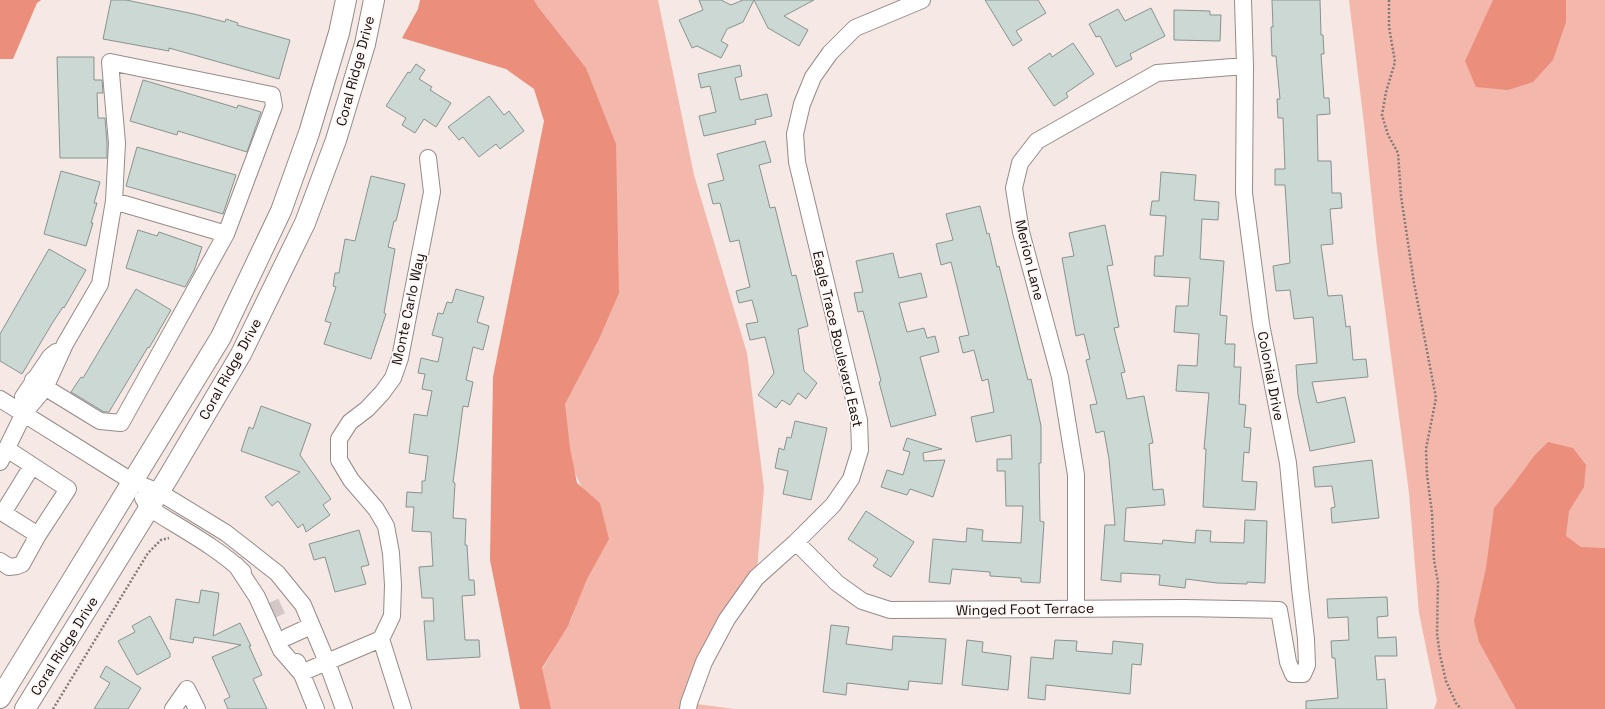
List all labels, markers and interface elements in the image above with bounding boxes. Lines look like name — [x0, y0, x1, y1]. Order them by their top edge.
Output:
street label: Coral Ridge Drive — [332, 14, 378, 128]
street label: Merion Lane — [1011, 218, 1049, 302]
street label: Eagle Trace Boulevard East — [809, 249, 867, 429]
street label: Monte Carlo Way — [387, 252, 429, 366]
street label: Coral Ridge Drive — [195, 315, 265, 423]
street label: Colonial Drive — [1254, 330, 1288, 422]
street label: Coral Ridge Drive — [26, 593, 102, 699]
street label: Winged Foot Terrace — [956, 599, 1094, 619]

